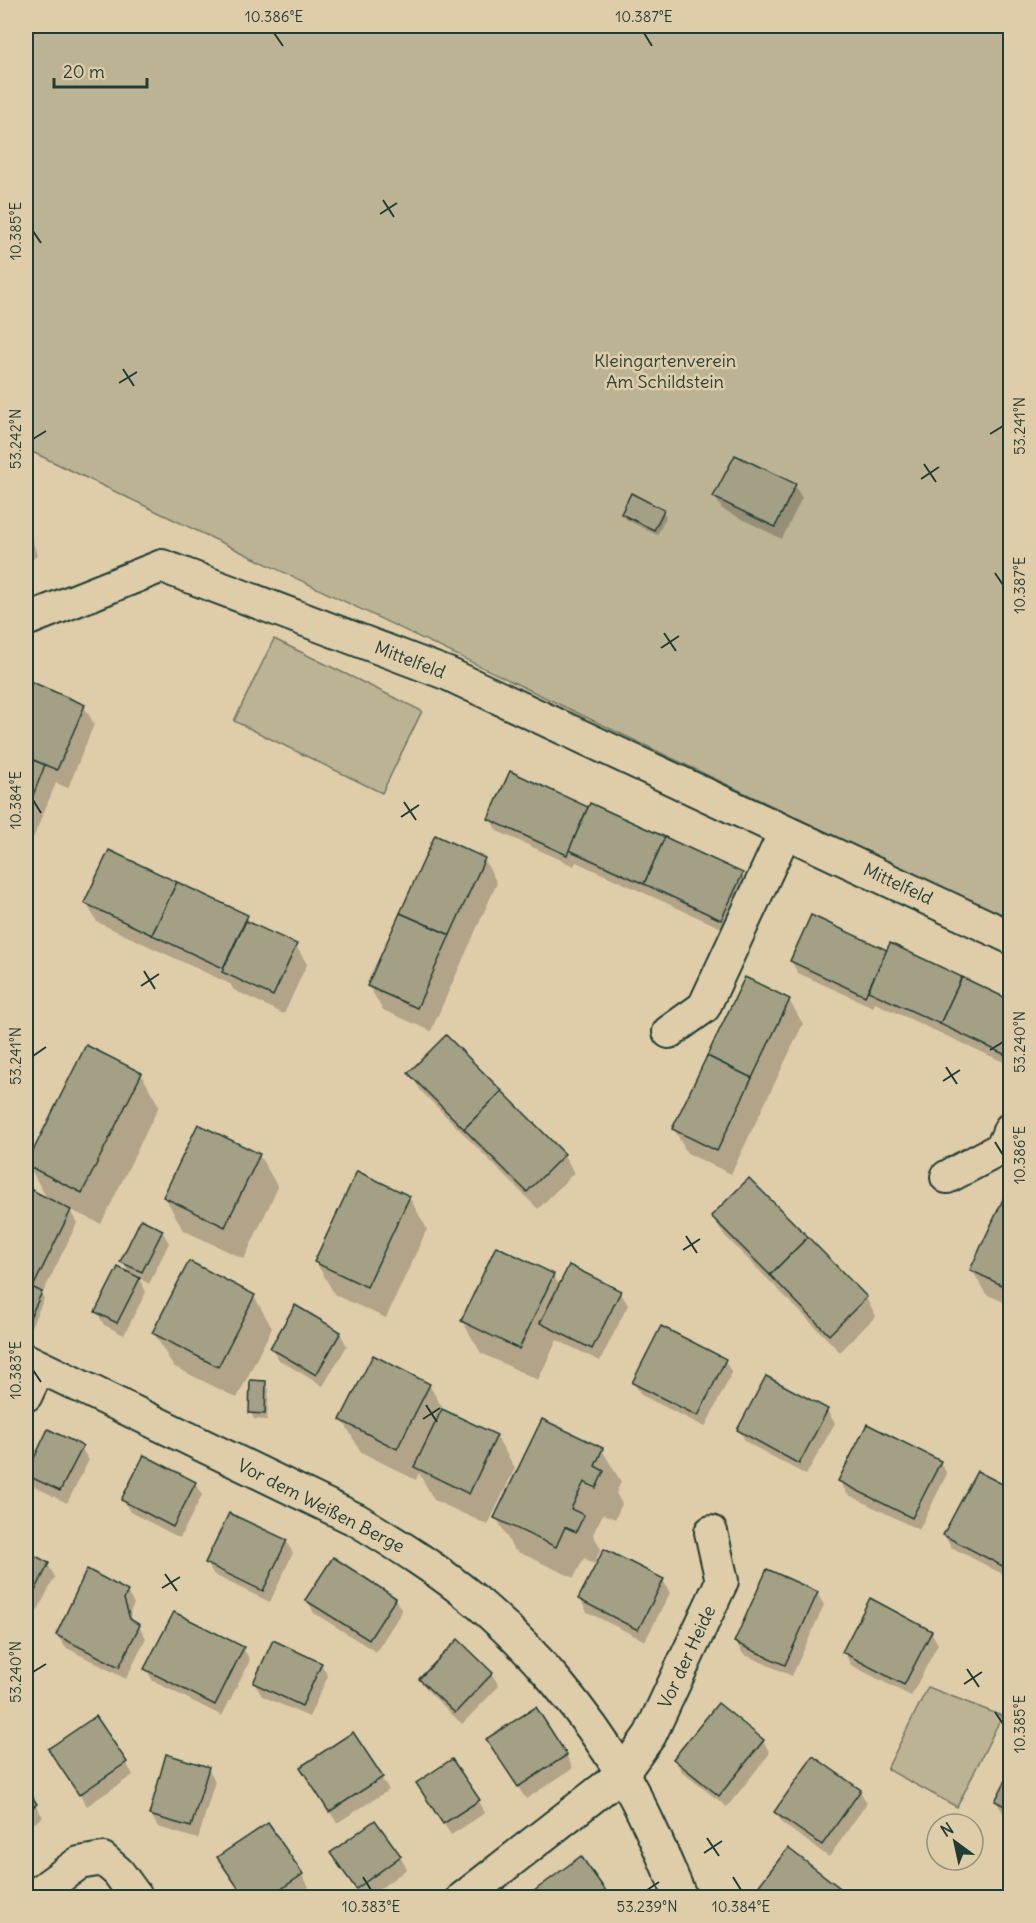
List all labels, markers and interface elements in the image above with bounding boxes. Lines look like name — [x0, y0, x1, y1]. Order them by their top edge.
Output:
text: 10.386°E — [245, 7, 303, 26]
text: 10.387°E — [615, 7, 673, 26]
scale bar — [54, 51, 147, 89]
text: 20 m — [63, 60, 105, 83]
text: 10.385°E — [6, 202, 25, 260]
park label: Kleingartenverein Am Schildstein — [594, 349, 736, 393]
text: 53.241°N — [1010, 397, 1029, 455]
text: 53.242°N — [6, 409, 25, 469]
text: 10.387°E — [1010, 556, 1029, 614]
street label: Mittelfeld — [372, 636, 449, 684]
text: 10.384°E — [6, 771, 25, 829]
street label: Mittelfeld — [860, 857, 937, 910]
text: 53.240°N — [1010, 1011, 1029, 1073]
text: 53.241°N — [6, 1027, 25, 1085]
text: 10.386°E — [1010, 1126, 1029, 1184]
text: 10.383°E — [6, 1341, 25, 1399]
street label: Vor dem Weißen Berge — [234, 1453, 409, 1558]
street label: Vor der Heide — [653, 1602, 720, 1712]
text: 53.240°N — [6, 1641, 25, 1703]
text: 10.385°E — [1010, 1695, 1029, 1753]
north arrow — [925, 1812, 985, 1872]
text: N — [937, 1818, 957, 1841]
text: 10.383°E — [342, 1897, 400, 1916]
text: 53.239°N — [617, 1897, 678, 1916]
text: 10.384°E — [712, 1897, 770, 1916]

